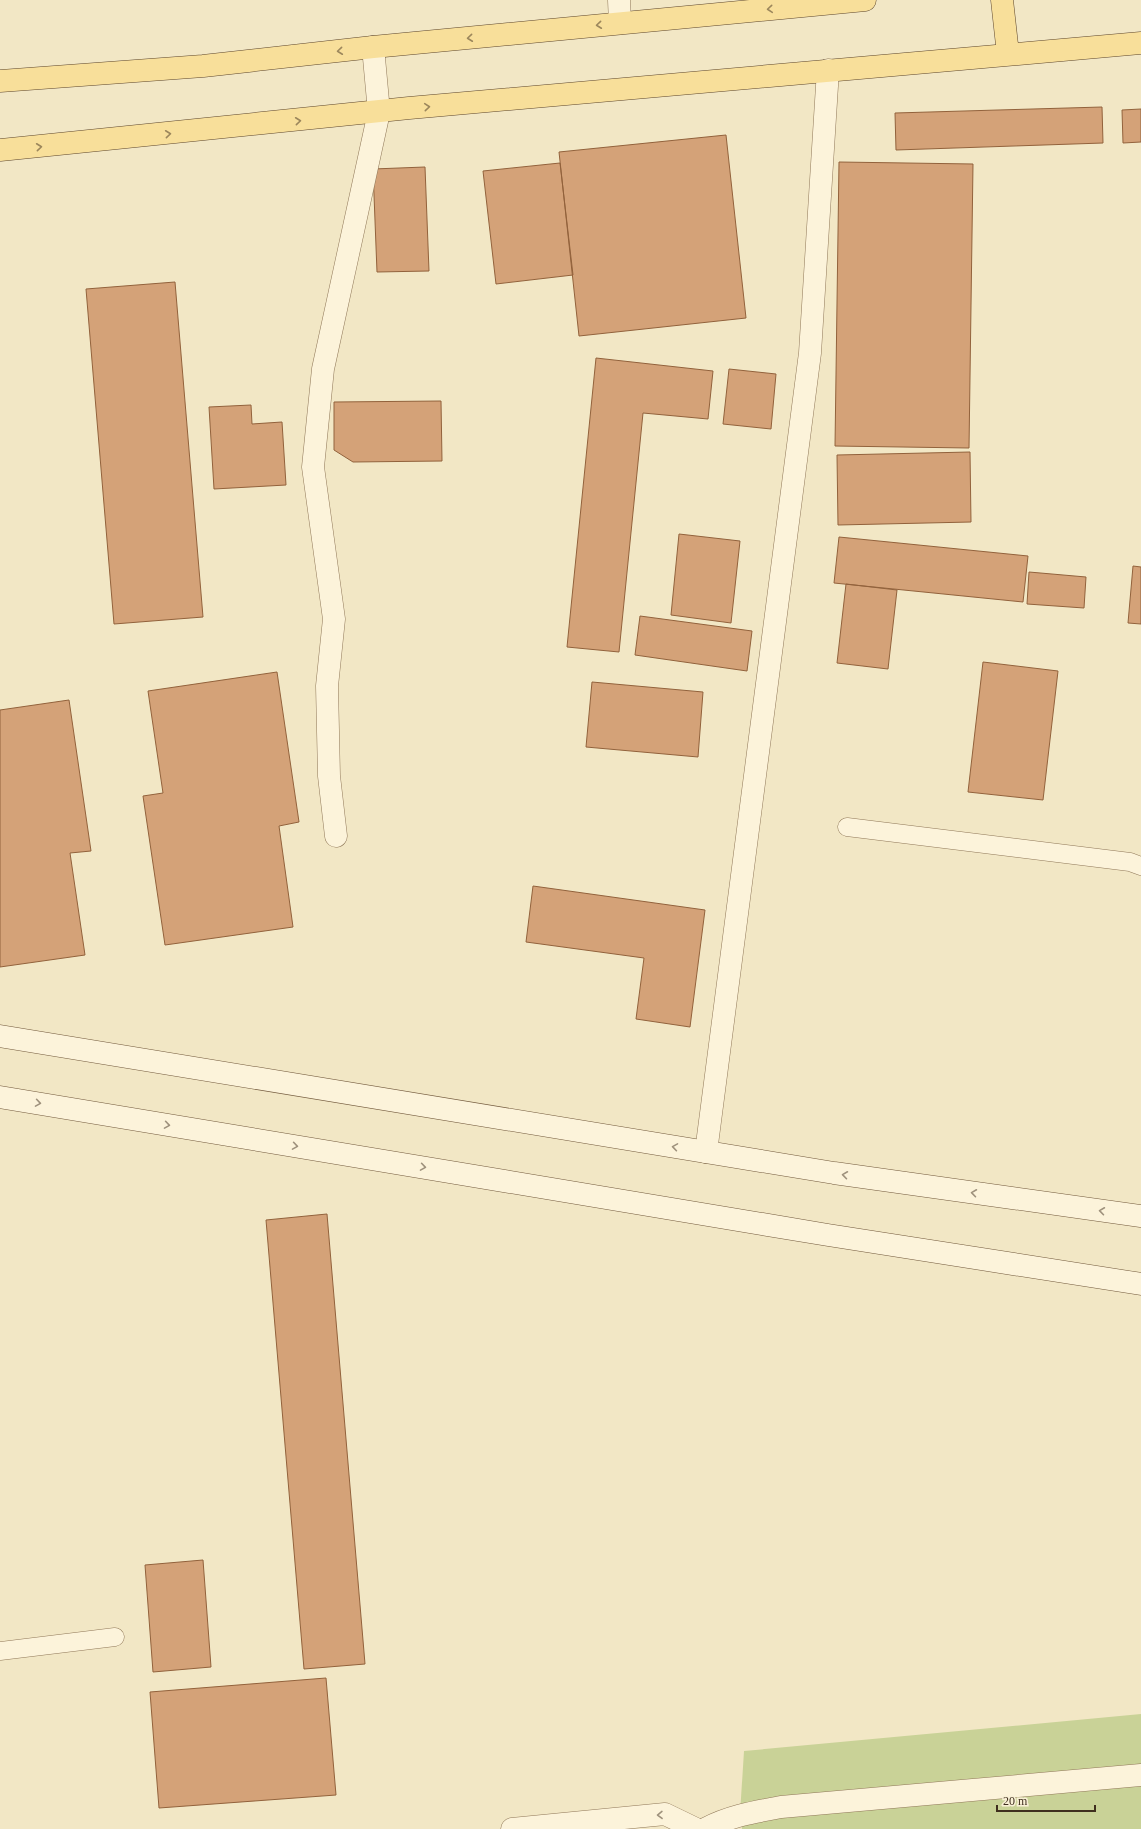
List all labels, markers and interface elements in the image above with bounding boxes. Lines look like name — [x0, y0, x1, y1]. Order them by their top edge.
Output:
one-way arrow — [767, 4, 773, 13]
one-way arrow — [596, 20, 602, 29]
one-way arrow — [467, 33, 473, 42]
one-way arrow — [337, 46, 343, 55]
one-way arrow — [424, 102, 430, 111]
one-way arrow — [294, 116, 301, 125]
one-way arrow — [165, 129, 171, 138]
one-way arrow — [36, 142, 42, 151]
one-way arrow — [35, 1098, 42, 1107]
one-way arrow — [164, 1120, 170, 1128]
one-way arrow — [292, 1141, 298, 1150]
one-way arrow — [672, 1143, 678, 1152]
one-way arrow — [420, 1163, 426, 1171]
one-way arrow — [842, 1171, 848, 1180]
one-way arrow — [971, 1189, 977, 1198]
one-way arrow — [1099, 1207, 1105, 1216]
scale bar — [997, 1787, 1095, 1813]
text: 20 m — [1003, 1794, 1028, 1808]
one-way arrow — [657, 1811, 663, 1819]

